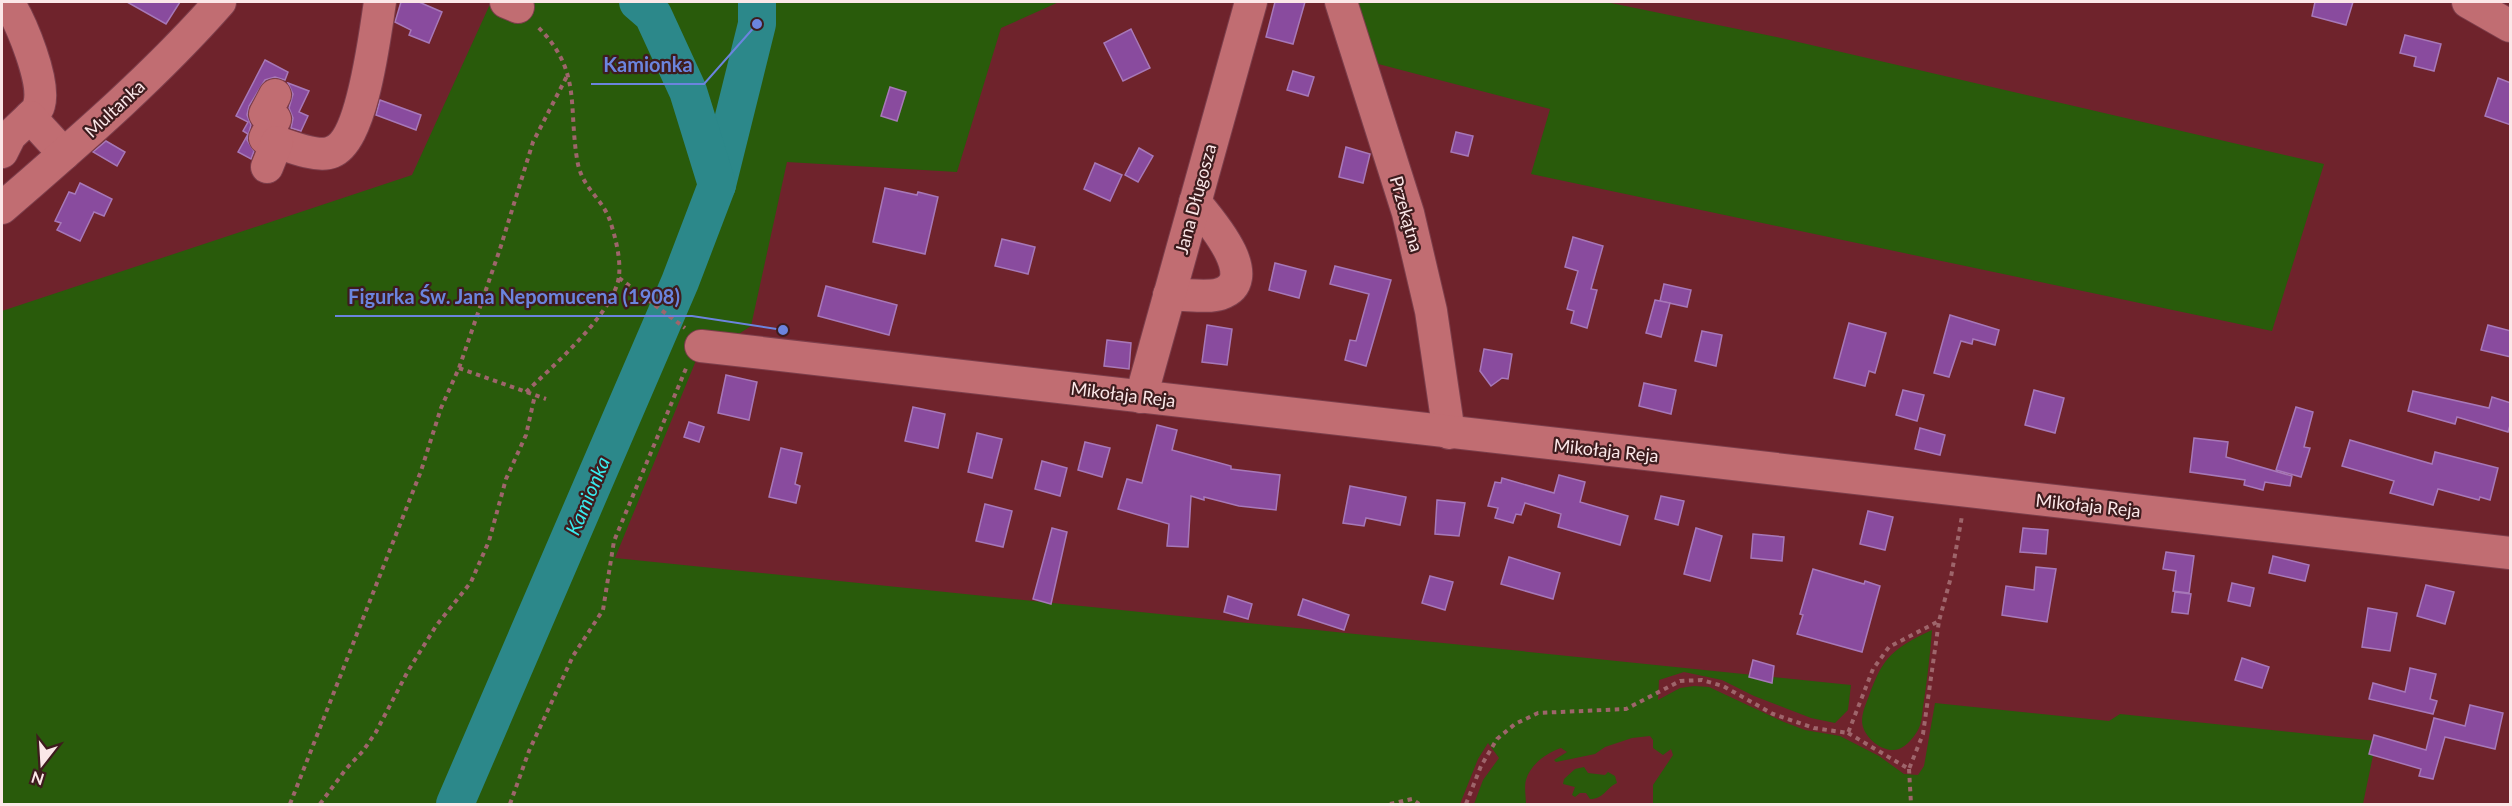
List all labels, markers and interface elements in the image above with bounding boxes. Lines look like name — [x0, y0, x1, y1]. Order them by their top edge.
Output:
callout: Kamionka — [591, 46, 704, 84]
text: Kamionka — [603, 52, 693, 76]
street label: Multanka — [80, 75, 149, 142]
street label: Jana Długosza — [1170, 141, 1220, 256]
street label: Przekątna — [1386, 173, 1428, 254]
callout: Figurka Św. Jana Nepomucena (1908) — [335, 278, 692, 316]
text: Figurka Św. Jana Nepomucena (1908) — [348, 284, 680, 308]
street label: Mikołaja Reja — [1069, 377, 1177, 411]
street label: Mikołaja Reja — [1552, 434, 1660, 466]
water label: Kamionka — [560, 453, 614, 538]
street label: Mikołaja Reja — [2034, 489, 2142, 521]
north arrow — [12, 734, 72, 794]
text: N — [29, 768, 46, 790]

